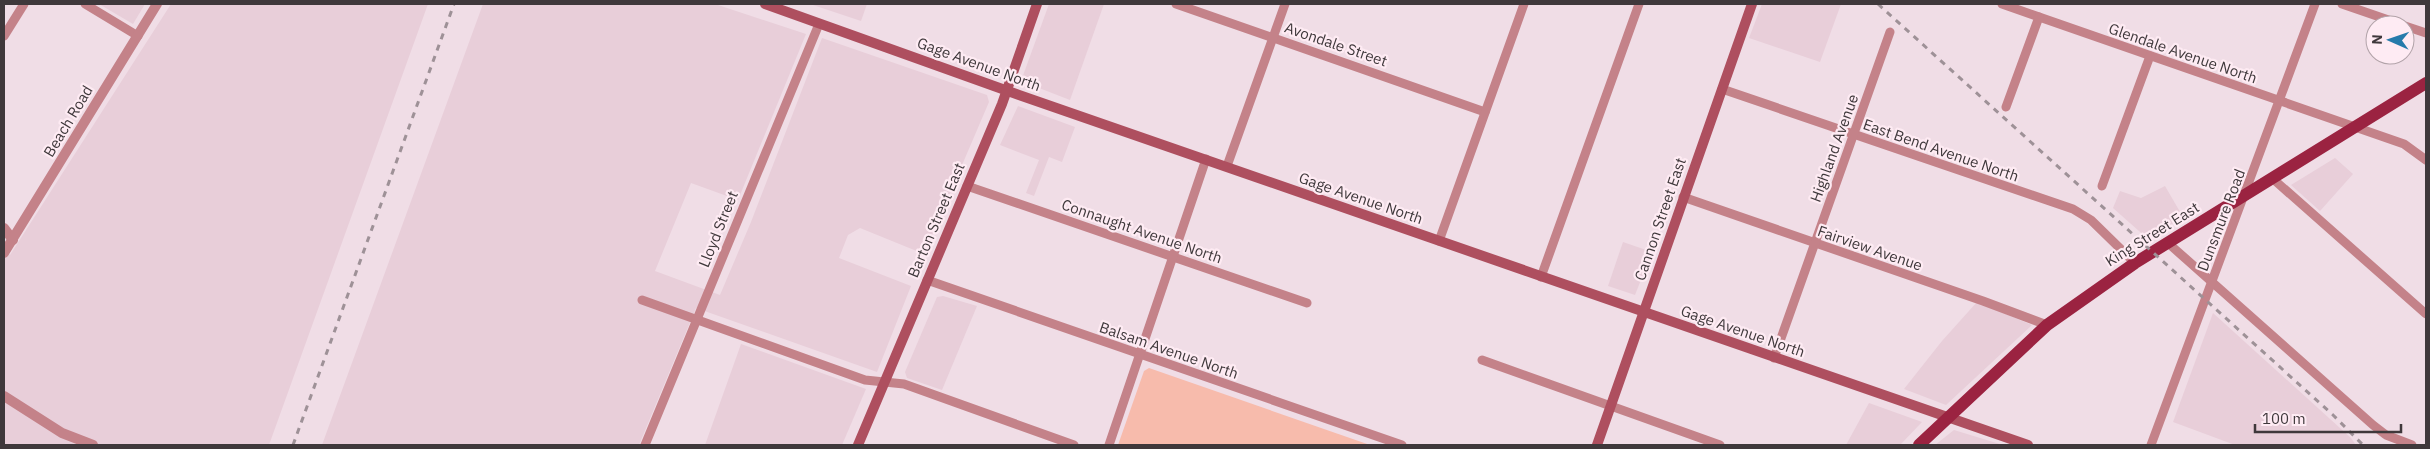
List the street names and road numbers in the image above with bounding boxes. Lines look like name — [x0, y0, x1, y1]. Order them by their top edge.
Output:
street label: Avondale Street — [1282, 18, 1390, 70]
street label: Glendale Avenue North — [2106, 19, 2260, 87]
street label: Gage Avenue North — [915, 33, 1043, 95]
street label: Beach Road — [39, 82, 97, 160]
street label: Highland Avenue — [1806, 91, 1862, 205]
street label: East Bend Avenue North — [1861, 114, 2021, 186]
street label: Cannon Street East — [1630, 155, 1690, 283]
street label: Barton Street East — [903, 160, 969, 280]
street label: Dunsmure Road — [2193, 166, 2249, 274]
street label: Gage Avenue North — [1296, 168, 1426, 228]
street label: Lloyd Street — [694, 188, 742, 270]
street label: Connaught Avenue North — [1059, 195, 1225, 267]
street label: King Street East — [2102, 198, 2202, 270]
street label: Fairview Avenue — [1815, 221, 1925, 275]
street label: Gage Avenue North — [1678, 301, 1808, 361]
street label: Balsam Avenue North — [1097, 317, 1241, 383]

